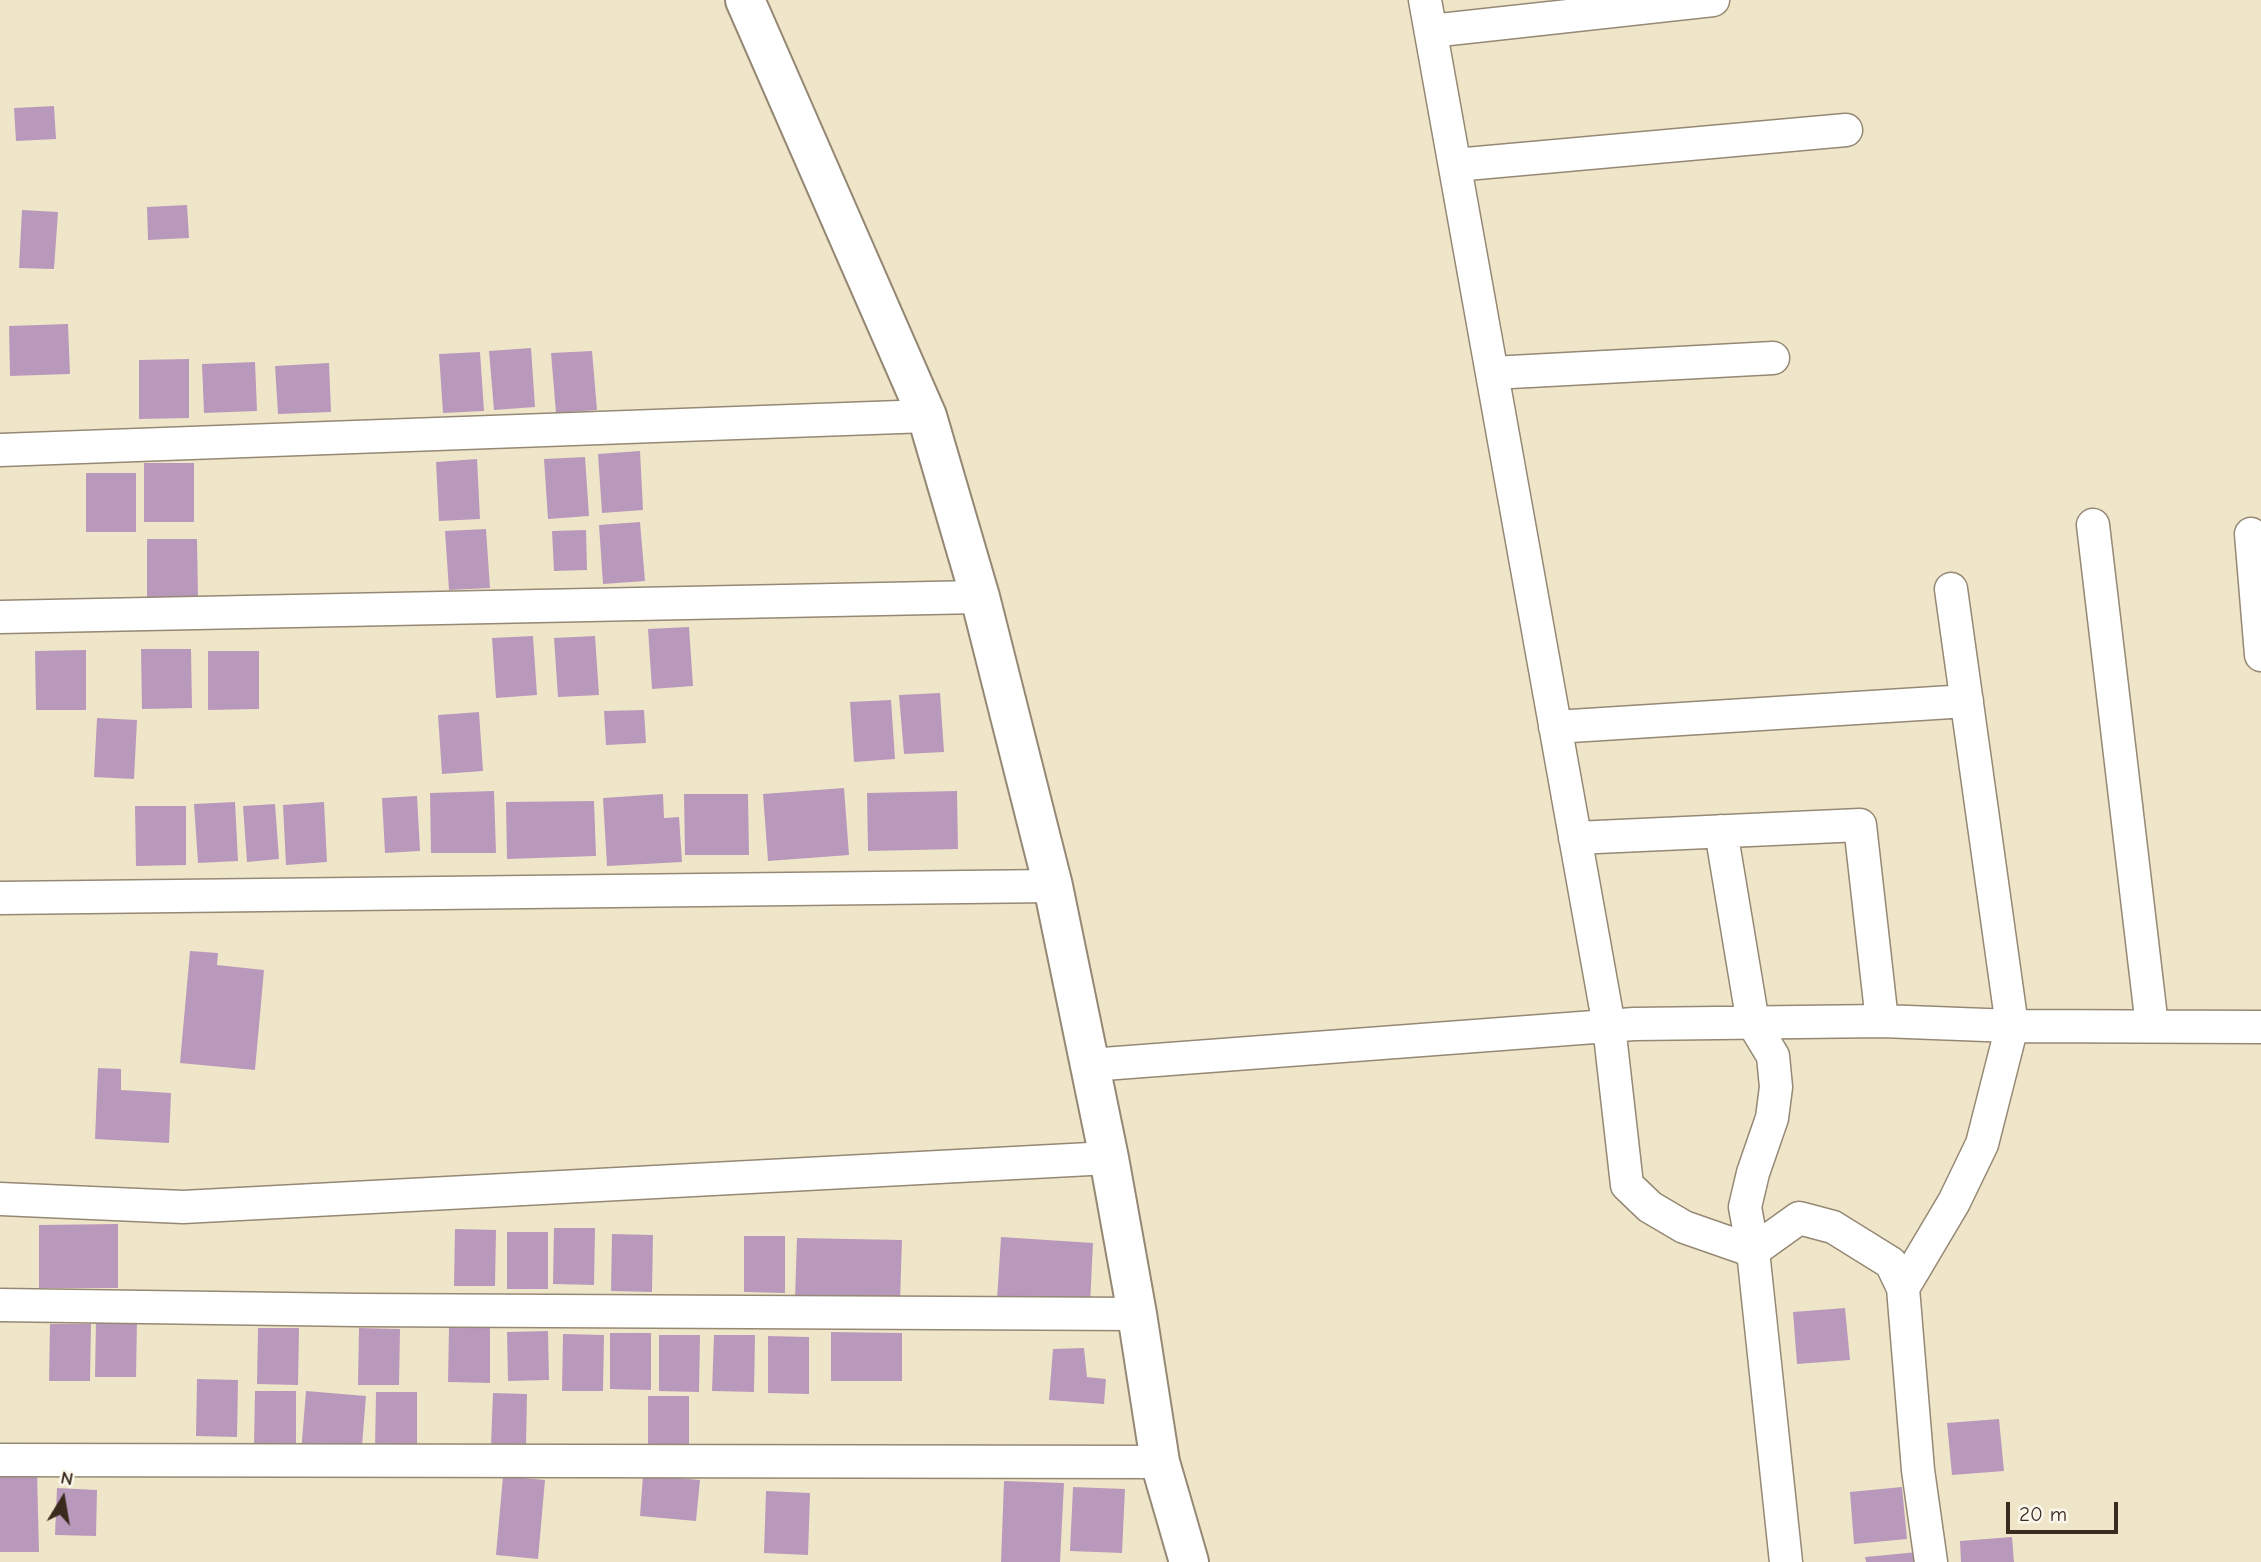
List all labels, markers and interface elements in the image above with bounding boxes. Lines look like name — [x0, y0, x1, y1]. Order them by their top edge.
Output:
north arrow — [28, 1464, 98, 1534]
text: N — [59, 1466, 75, 1490]
scale bar — [2009, 1488, 2121, 1532]
text: 20 m — [2019, 1502, 2067, 1526]

